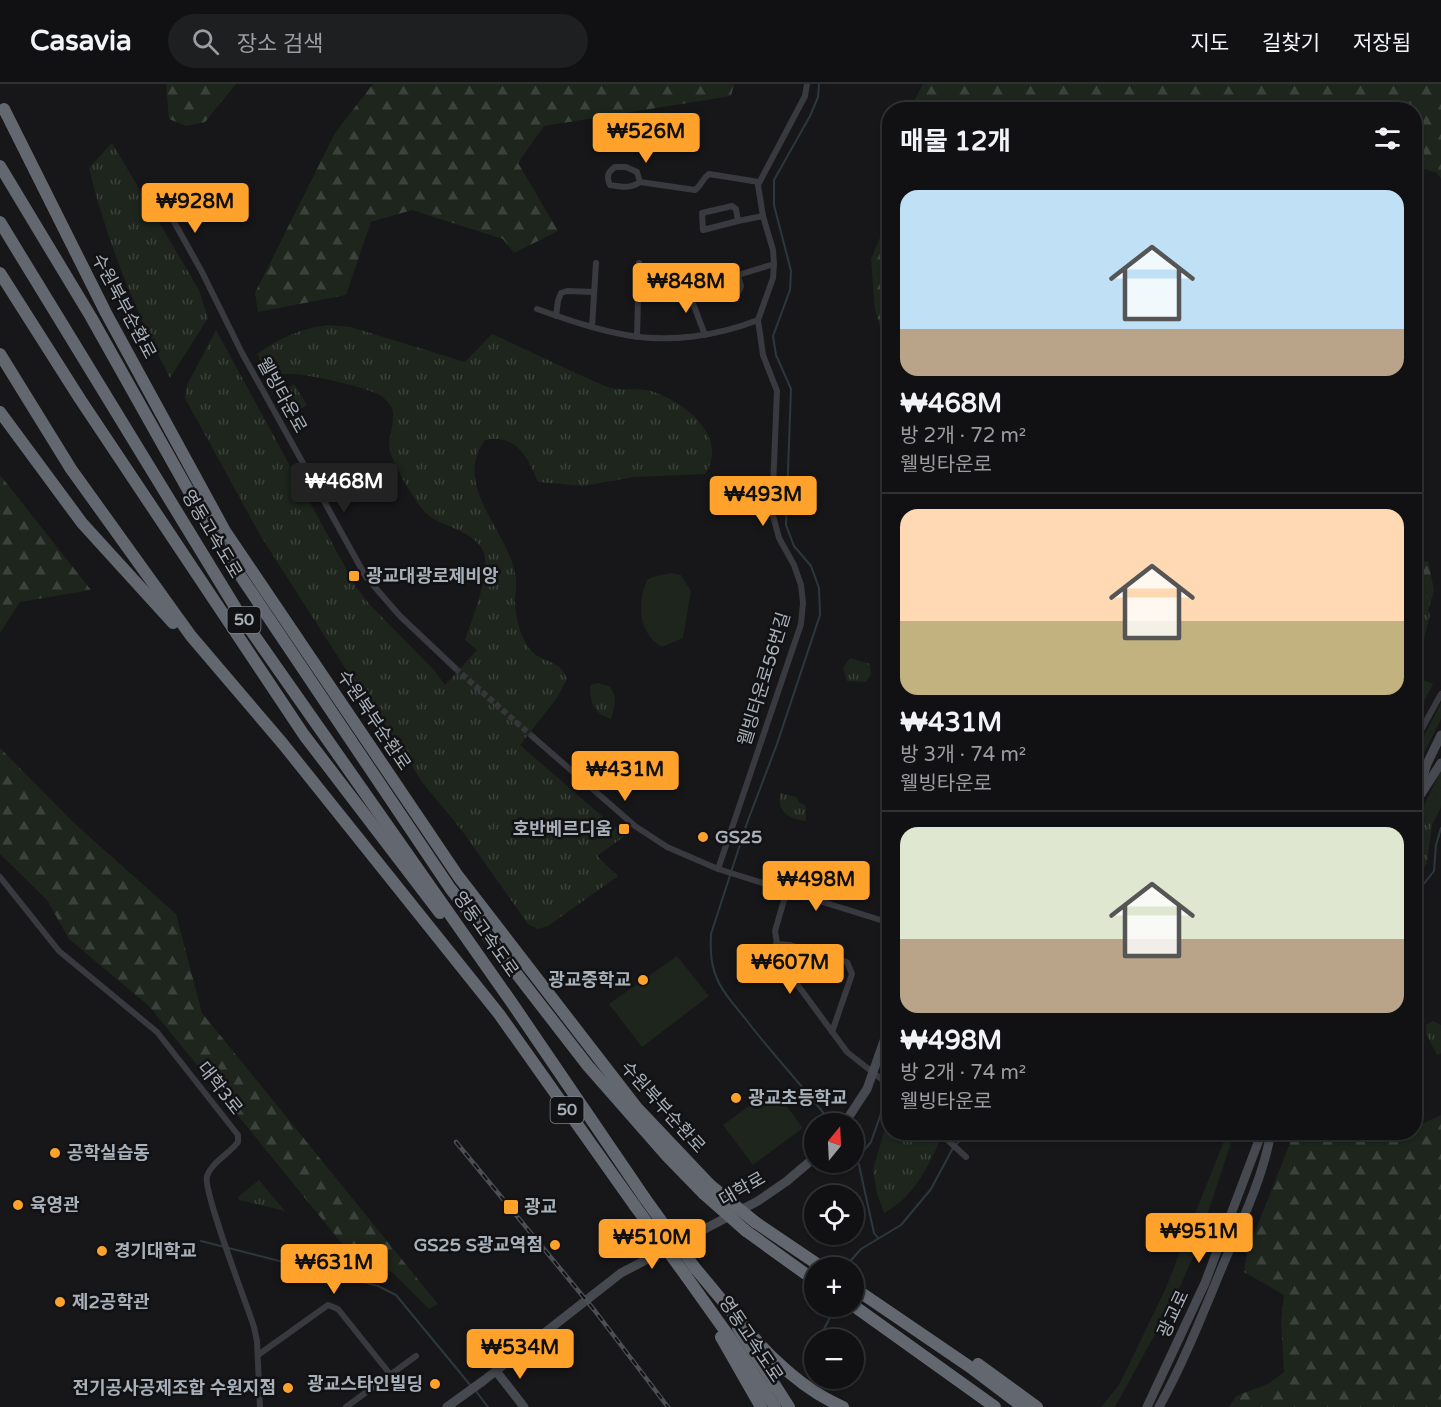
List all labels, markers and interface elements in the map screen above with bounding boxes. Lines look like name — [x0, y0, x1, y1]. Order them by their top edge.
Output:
search box — [168, 14, 588, 68]
text: Casavia — [30, 24, 132, 58]
icon: search — [189, 25, 222, 58]
text: 장소 검색 — [237, 31, 323, 57]
text: 지도 — [1190, 31, 1229, 56]
text: 길찾기 — [1262, 31, 1320, 56]
text: 저장됨 — [1353, 31, 1411, 56]
pin: ₩526M — [604, 113, 688, 164]
text: ₩526M — [607, 120, 685, 144]
icon: filters — [1371, 122, 1404, 155]
text: 매물 12개 — [900, 126, 1011, 157]
pin: ₩928M — [153, 183, 237, 234]
text: ₩928M — [156, 190, 234, 214]
icon: home — [1098, 229, 1206, 337]
street label: 수원북부순환로 — [87, 250, 161, 362]
pin: ₩848M — [644, 263, 728, 314]
text: ₩848M — [647, 270, 725, 294]
street label: 웰빙타운로 — [252, 353, 312, 437]
text: ₩468M — [900, 388, 1002, 419]
text: 방 2개 · 72 m² — [900, 424, 1026, 448]
text: 웰빙타운로 — [900, 453, 992, 477]
pin: ₩468M — [302, 463, 386, 514]
text: ₩468M — [305, 470, 383, 494]
pin: ₩493M — [721, 476, 805, 527]
text: ₩493M — [724, 483, 802, 507]
street label: 영동고속도로 — [177, 486, 247, 582]
icon: home — [1098, 548, 1206, 656]
place label: 광교대광로제비앙 — [366, 565, 499, 587]
marker: 광교대광로제비앙 — [347, 569, 361, 583]
road number: 50 — [228, 607, 260, 633]
street label: 웰빙타운로56번길 — [733, 610, 795, 748]
street label: 수원북부순환로 — [332, 666, 416, 774]
text: ₩431M — [900, 707, 1002, 738]
text: 방 3개 · 74 m² — [900, 743, 1026, 767]
pin: ₩431M — [583, 751, 667, 802]
text: ₩431M — [586, 758, 664, 782]
text: 웰빙타운로 — [900, 772, 992, 796]
place label: 호반베르디움 — [513, 818, 612, 840]
marker: 호반베르디움 — [617, 822, 631, 836]
place label: GS25 — [715, 826, 762, 848]
marker: GS25 — [696, 830, 710, 844]
pin: ₩498M — [774, 861, 858, 912]
icon: home — [1098, 866, 1206, 974]
text: ₩498M — [777, 868, 855, 892]
street label: 영동고속도로 — [448, 887, 524, 981]
pin: ₩607M — [748, 944, 832, 995]
text: ₩607M — [751, 951, 829, 975]
place label: 광교중학교 — [548, 969, 631, 991]
marker: 광교중학교 — [636, 973, 650, 987]
text: ₩498M — [900, 1025, 1002, 1056]
street label: 대학3로 — [193, 1057, 247, 1119]
street label: 수원북부순환로 — [616, 1057, 710, 1157]
text: 방 2개 · 74 m² — [900, 1061, 1026, 1085]
place label: 광교초등학교 — [748, 1087, 847, 1109]
text: 웰빙타운로 — [900, 1090, 992, 1114]
marker: 광교초등학교 — [729, 1091, 743, 1105]
road number: 50 — [550, 1097, 584, 1123]
north arrow — [804, 1113, 864, 1173]
map controls — [804, 1113, 864, 1389]
place label: 공학실습동 — [67, 1142, 150, 1164]
marker: 공학실습동 — [48, 1146, 62, 1160]
street label: 대학로 — [715, 1167, 769, 1211]
button: locate — [804, 1185, 864, 1245]
place label: 육영관 — [30, 1194, 80, 1216]
place label: 광교 — [524, 1196, 557, 1218]
marker: 육영관 — [11, 1198, 25, 1212]
marker: 광교 — [502, 1198, 520, 1216]
pin: ₩951M — [1157, 1213, 1241, 1264]
pin: ₩510M — [610, 1219, 694, 1270]
text: ₩951M — [1160, 1220, 1238, 1244]
text: ₩510M — [613, 1226, 691, 1250]
place label: GS25 S광교역점 — [414, 1234, 543, 1256]
marker: GS25 S광교역점 — [548, 1238, 562, 1252]
place label: 경기대학교 — [114, 1240, 197, 1262]
marker: 경기대학교 — [95, 1244, 109, 1258]
pin: ₩631M — [292, 1244, 376, 1295]
text: ₩631M — [295, 1251, 373, 1275]
button: + — [804, 1257, 864, 1317]
street label: 광교로 — [1153, 1287, 1193, 1341]
place label: 제2공학관 — [72, 1291, 150, 1313]
street label: 영동고속도로 — [714, 1292, 788, 1386]
marker: 제2공학관 — [53, 1295, 67, 1309]
pin: ₩534M — [478, 1329, 562, 1380]
button: − — [804, 1329, 864, 1389]
text: ₩534M — [481, 1336, 559, 1360]
place label: 광교스타인빌딩 — [307, 1373, 423, 1395]
place label: 전기공사공제조합 수원지점 — [73, 1377, 276, 1399]
marker: 광교스타인빌딩 — [428, 1377, 442, 1391]
marker: 전기공사공제조합 수원지점 — [281, 1381, 295, 1395]

